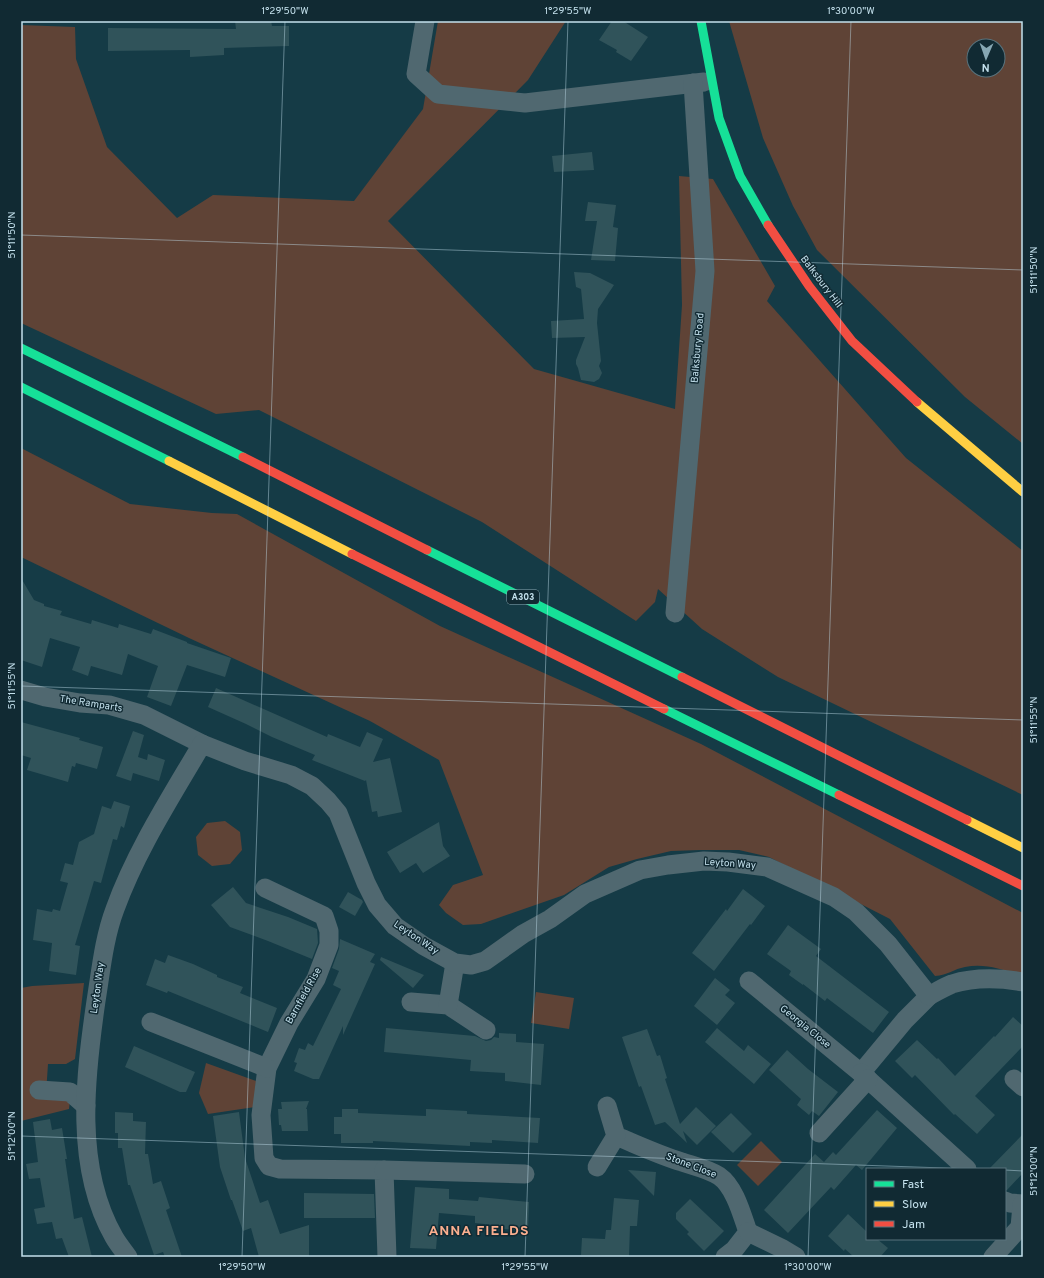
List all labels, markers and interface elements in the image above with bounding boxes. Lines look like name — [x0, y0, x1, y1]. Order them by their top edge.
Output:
text: 1°29'50"W — [261, 5, 309, 18]
text: 1°29'55"W — [545, 5, 591, 18]
text: 1°30'00"W — [827, 5, 875, 18]
north arrow — [966, 38, 1006, 78]
text: N — [981, 60, 990, 74]
text: 51°11'50"N — [6, 211, 19, 259]
text: 51°11'50"N — [1028, 246, 1041, 294]
street label: Balksbury Hill — [797, 253, 845, 311]
street label: Balksbury Road — [688, 312, 708, 384]
road number: A303 — [507, 590, 539, 604]
text: 51°11'55"N — [6, 662, 19, 710]
street label: The Ramparts — [59, 693, 124, 715]
text: 51°11'55"N — [1028, 696, 1041, 744]
street label: Leyton Way — [704, 856, 756, 872]
street label: Leyton Way — [391, 918, 441, 958]
street label: Leyton Way — [88, 961, 108, 1015]
street label: Barnfield Rise — [283, 966, 325, 1026]
street label: Georgia Close — [777, 1002, 833, 1052]
text: 51°12'00"N — [6, 1111, 19, 1161]
text: 51°12'00"N — [1028, 1146, 1041, 1196]
street label: Stone Close — [664, 1150, 718, 1182]
legend — [866, 1168, 1006, 1240]
text: Fast — [902, 1177, 924, 1193]
text: Slow — [902, 1197, 928, 1213]
text: Jam — [902, 1217, 925, 1233]
district label: ANNA FIELDS — [428, 1223, 530, 1240]
text: 1°29'50"W — [218, 1261, 266, 1274]
text: 1°29'55"W — [502, 1261, 548, 1274]
text: 1°30'00"W — [784, 1261, 832, 1274]

